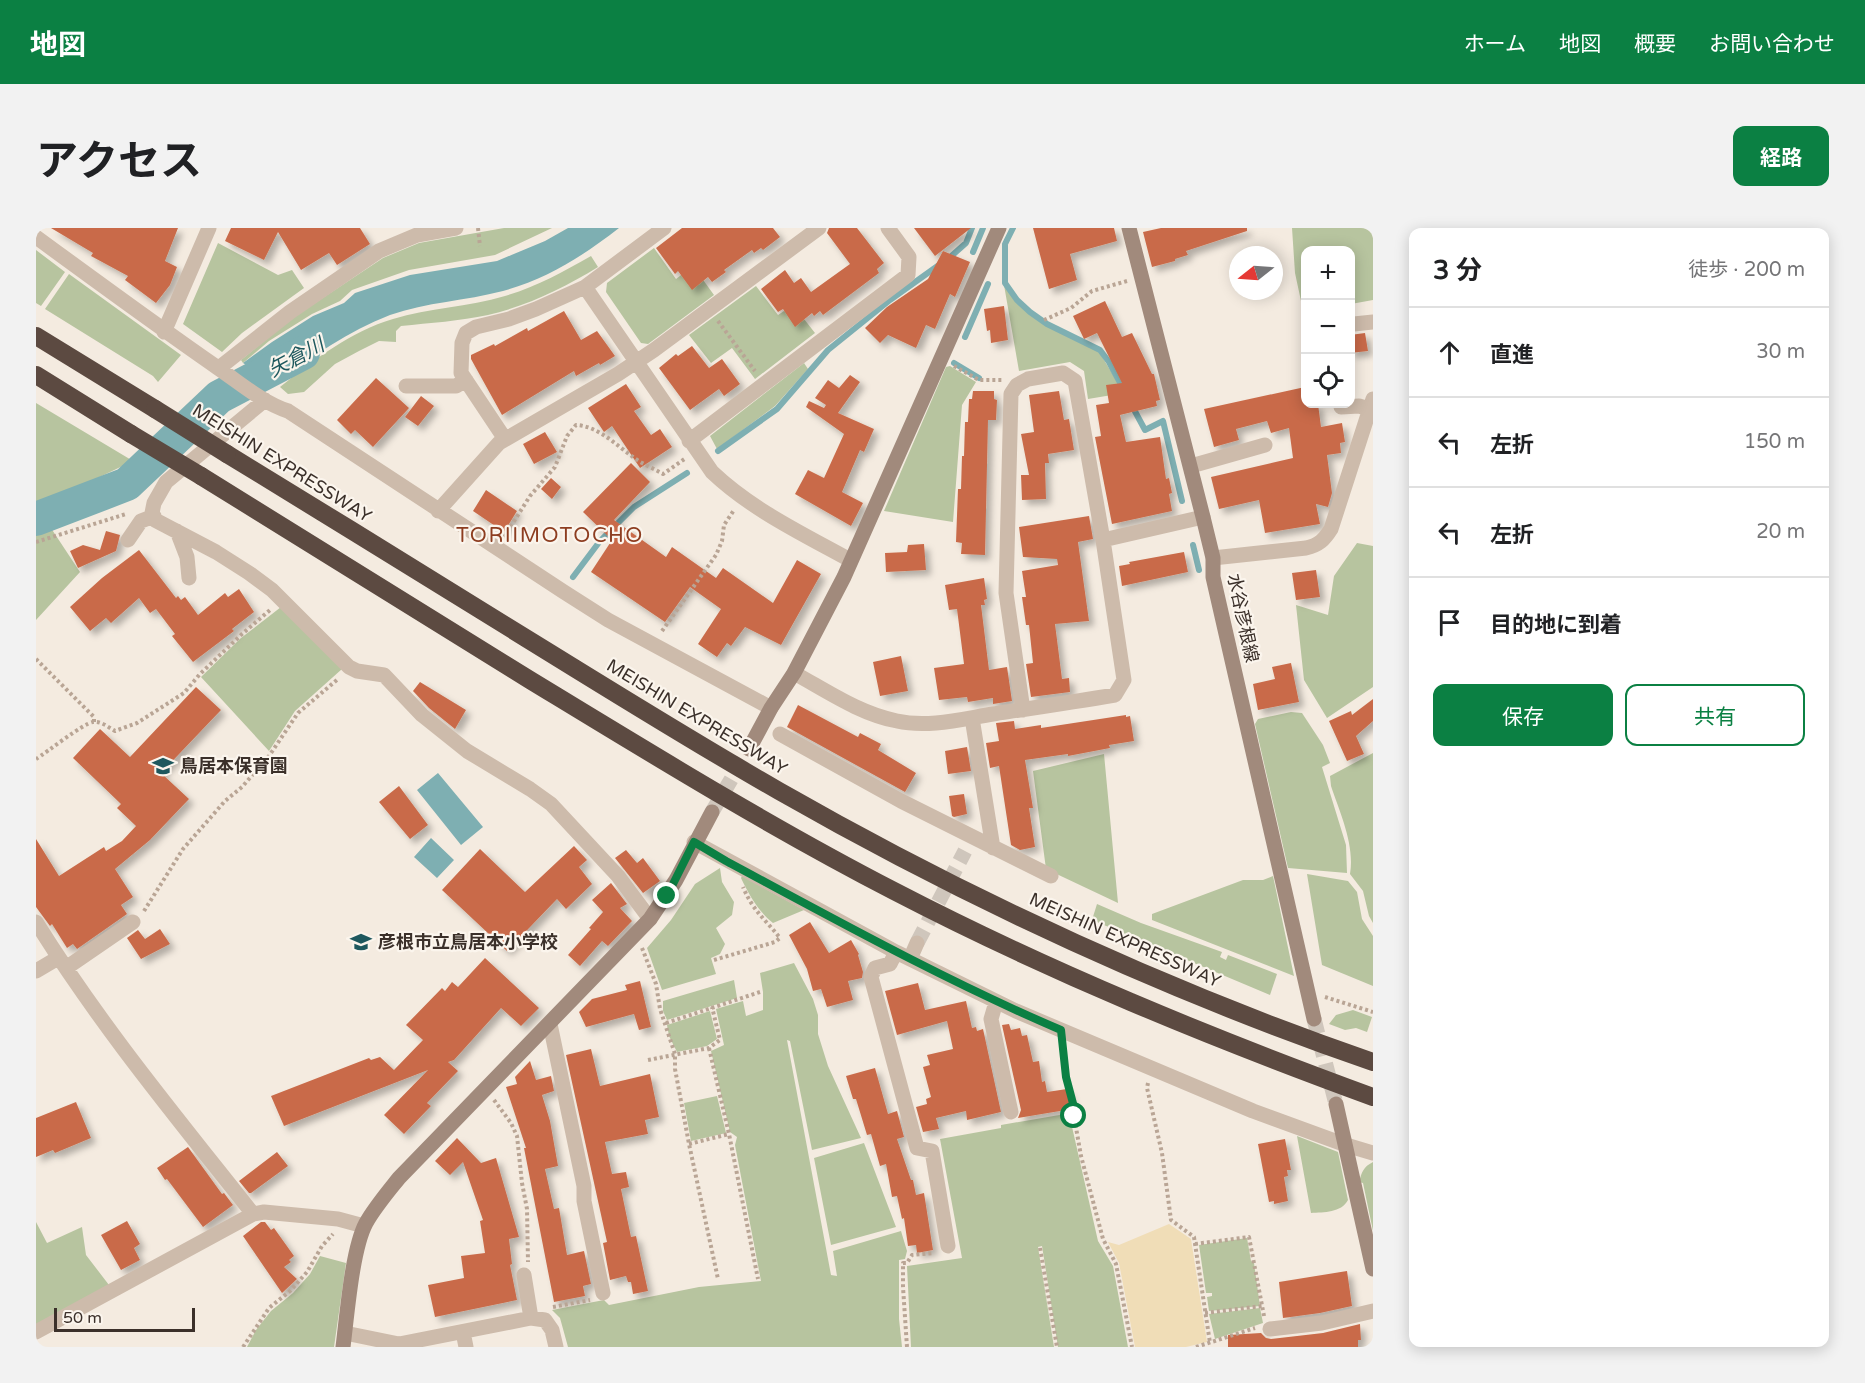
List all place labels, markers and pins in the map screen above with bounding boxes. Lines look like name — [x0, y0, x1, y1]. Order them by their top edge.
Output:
school or university icon: 鳥居本保育園 — [151, 754, 175, 778]
place label: 鳥居本保育園 — [180, 755, 288, 777]
school or university icon: 彦根市立鳥居本小学校 — [349, 930, 373, 954]
place label: 彦根市立鳥居本小学校 — [378, 931, 558, 953]

